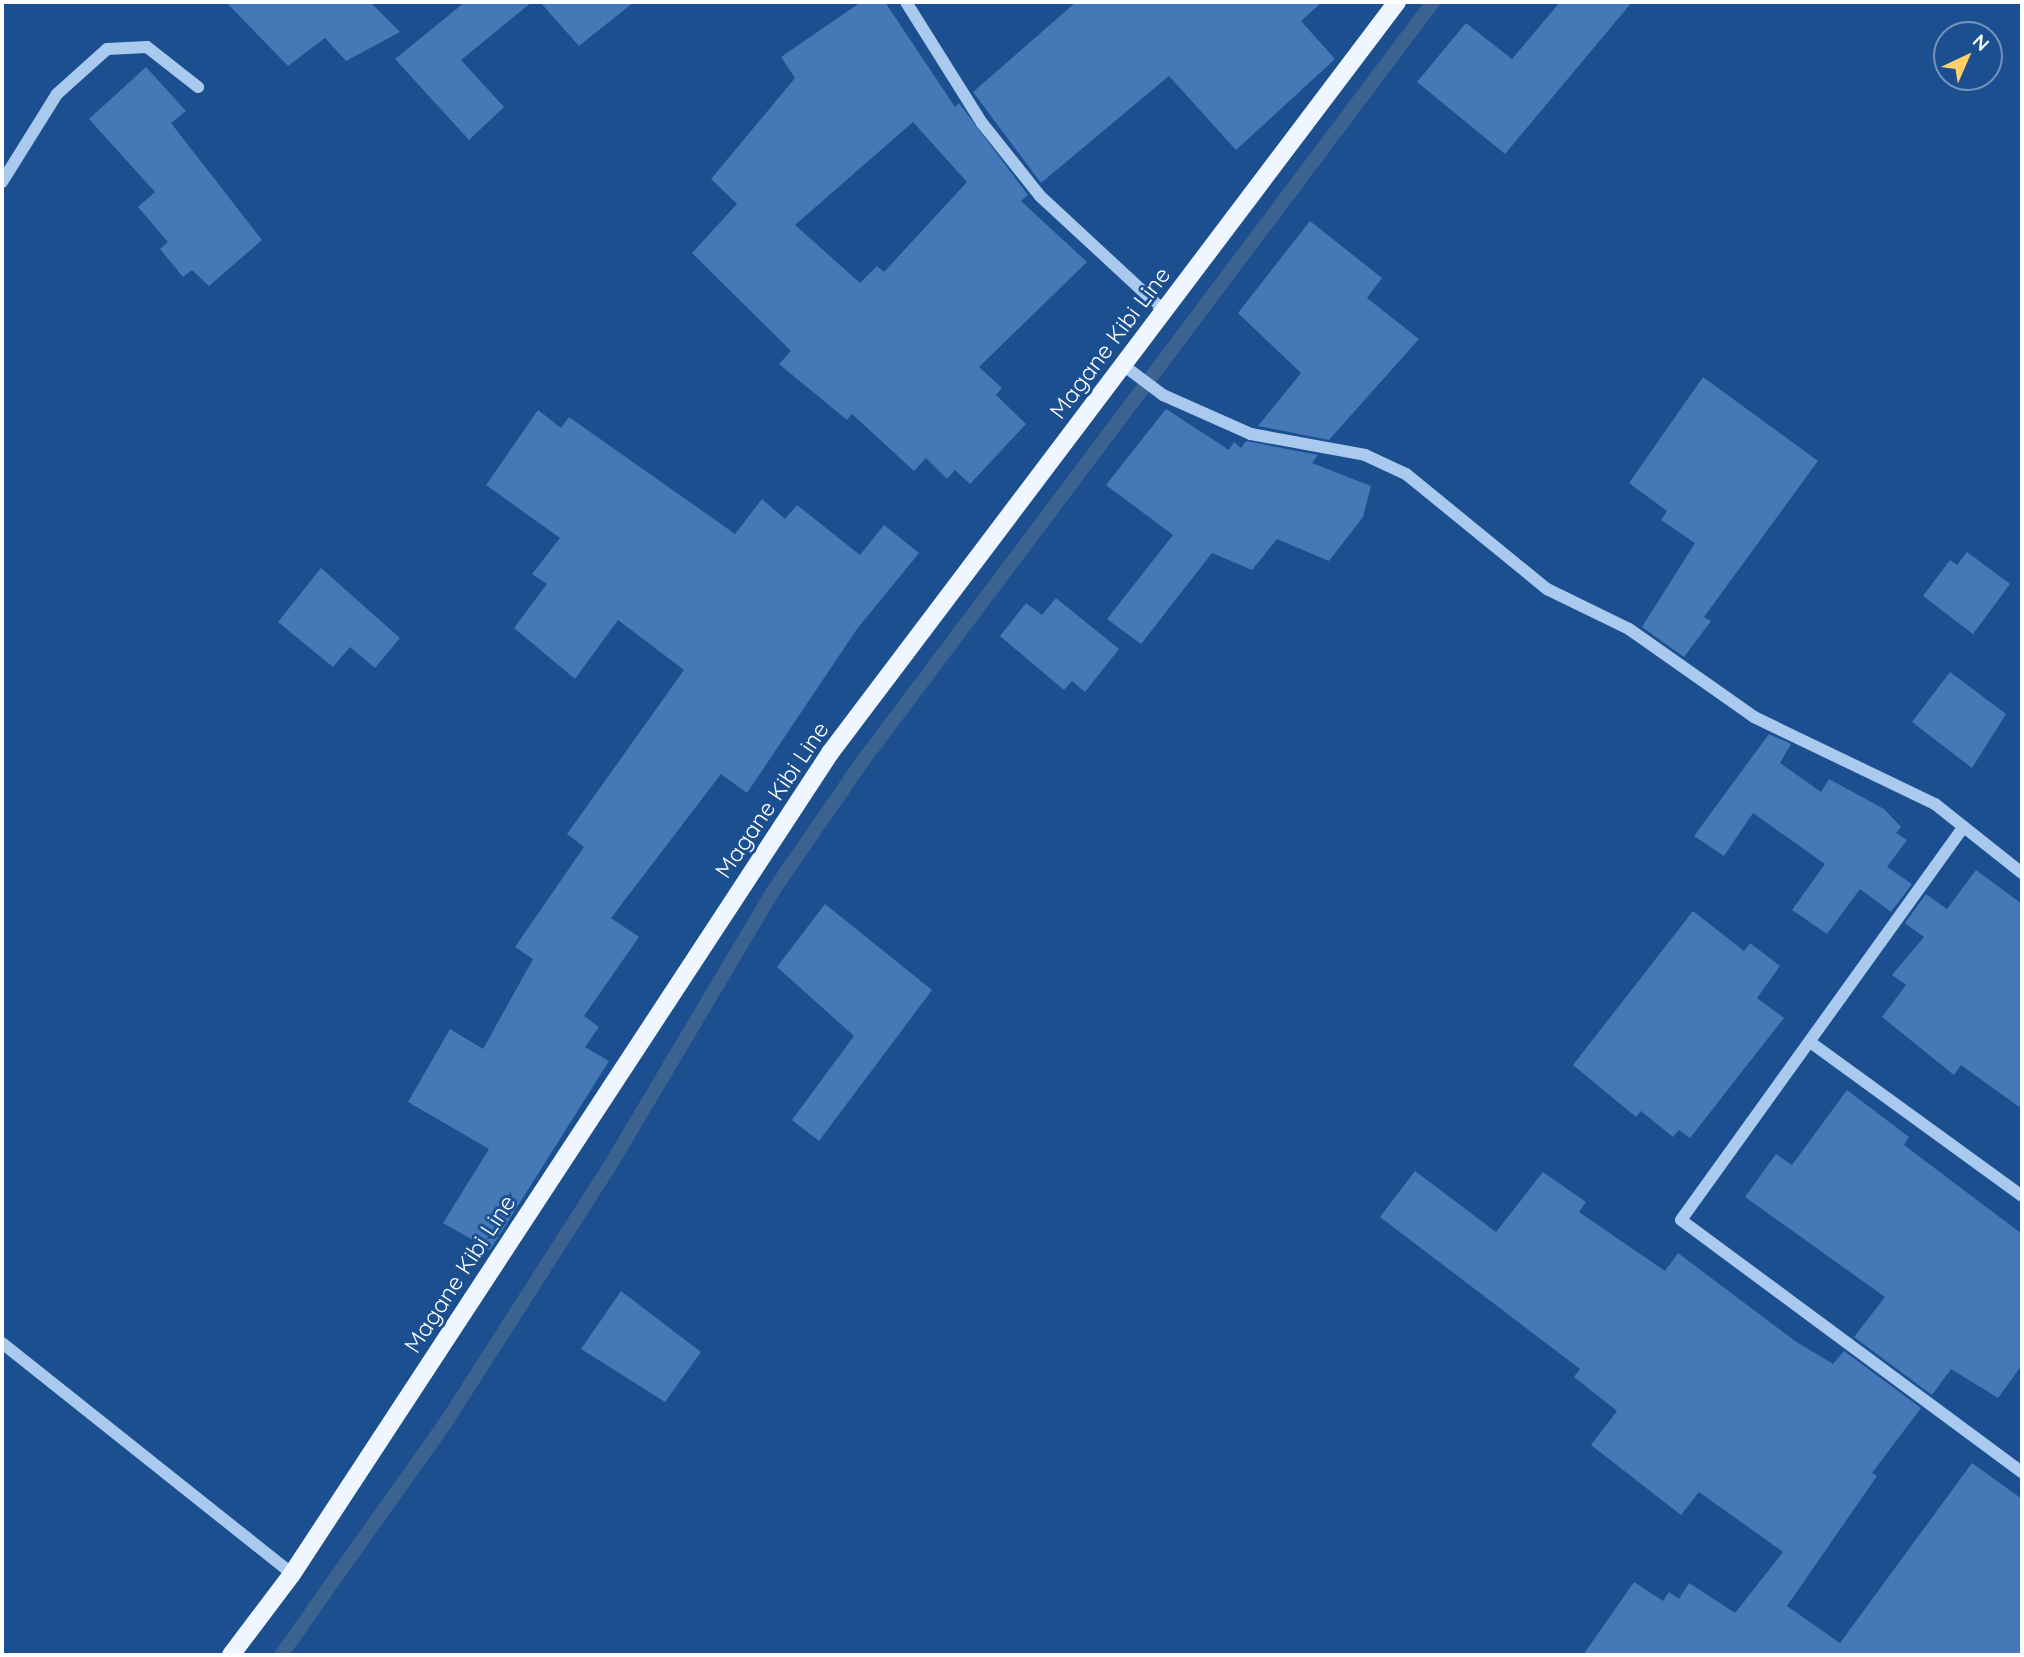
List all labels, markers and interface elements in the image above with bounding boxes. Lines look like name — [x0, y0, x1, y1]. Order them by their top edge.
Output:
north arrow — [1933, 21, 2003, 91]
text: N — [1968, 29, 1995, 56]
street label: Magane Kibi Line — [1044, 262, 1176, 424]
street label: Magane Kibi Line — [709, 717, 835, 883]
street label: Magane Kibi Line — [399, 1190, 521, 1358]

